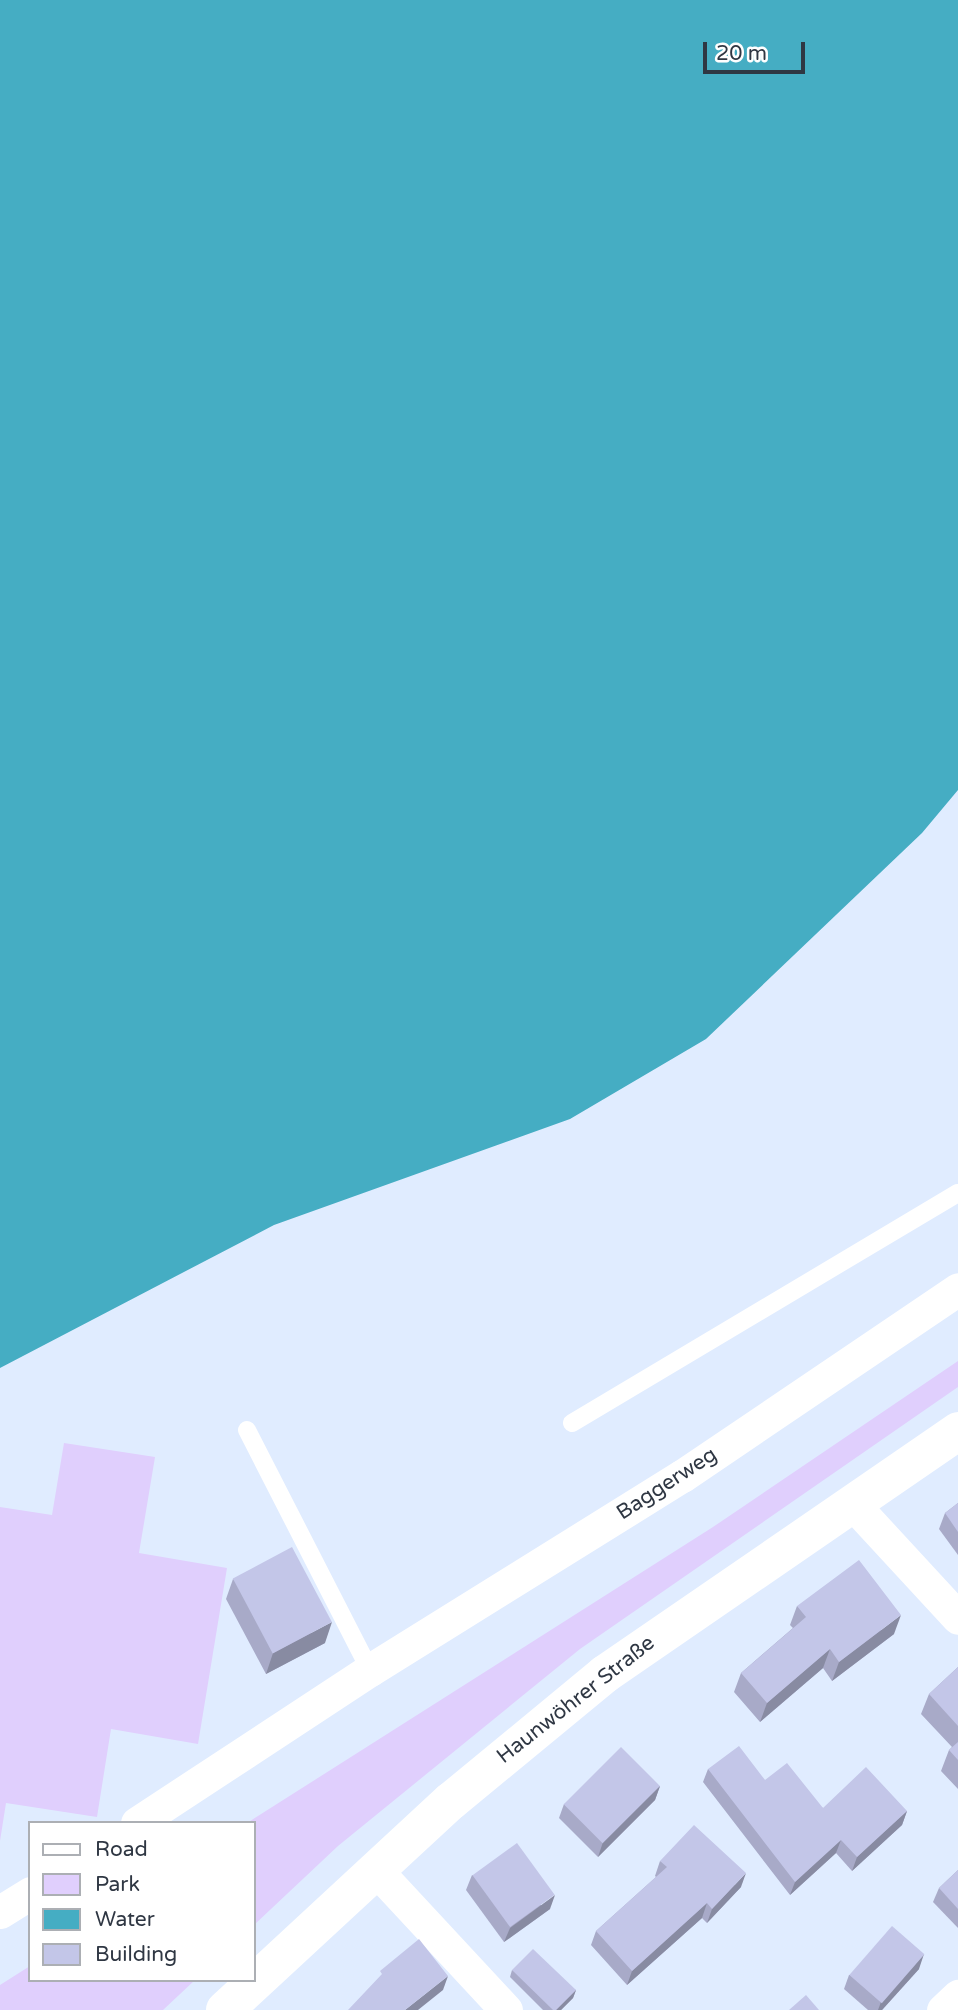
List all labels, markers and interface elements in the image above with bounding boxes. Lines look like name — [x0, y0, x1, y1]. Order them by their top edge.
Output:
scale bar — [706, 28, 808, 72]
text: 20 m — [716, 41, 767, 66]
street label: Baggerweg — [612, 1442, 722, 1526]
street label: Haunwöhrer Straße — [492, 1631, 660, 1769]
legend — [28, 1821, 256, 1982]
text: Road — [95, 1837, 148, 1862]
text: Park — [95, 1872, 140, 1897]
text: Water — [95, 1907, 155, 1932]
text: Building — [95, 1942, 177, 1967]

